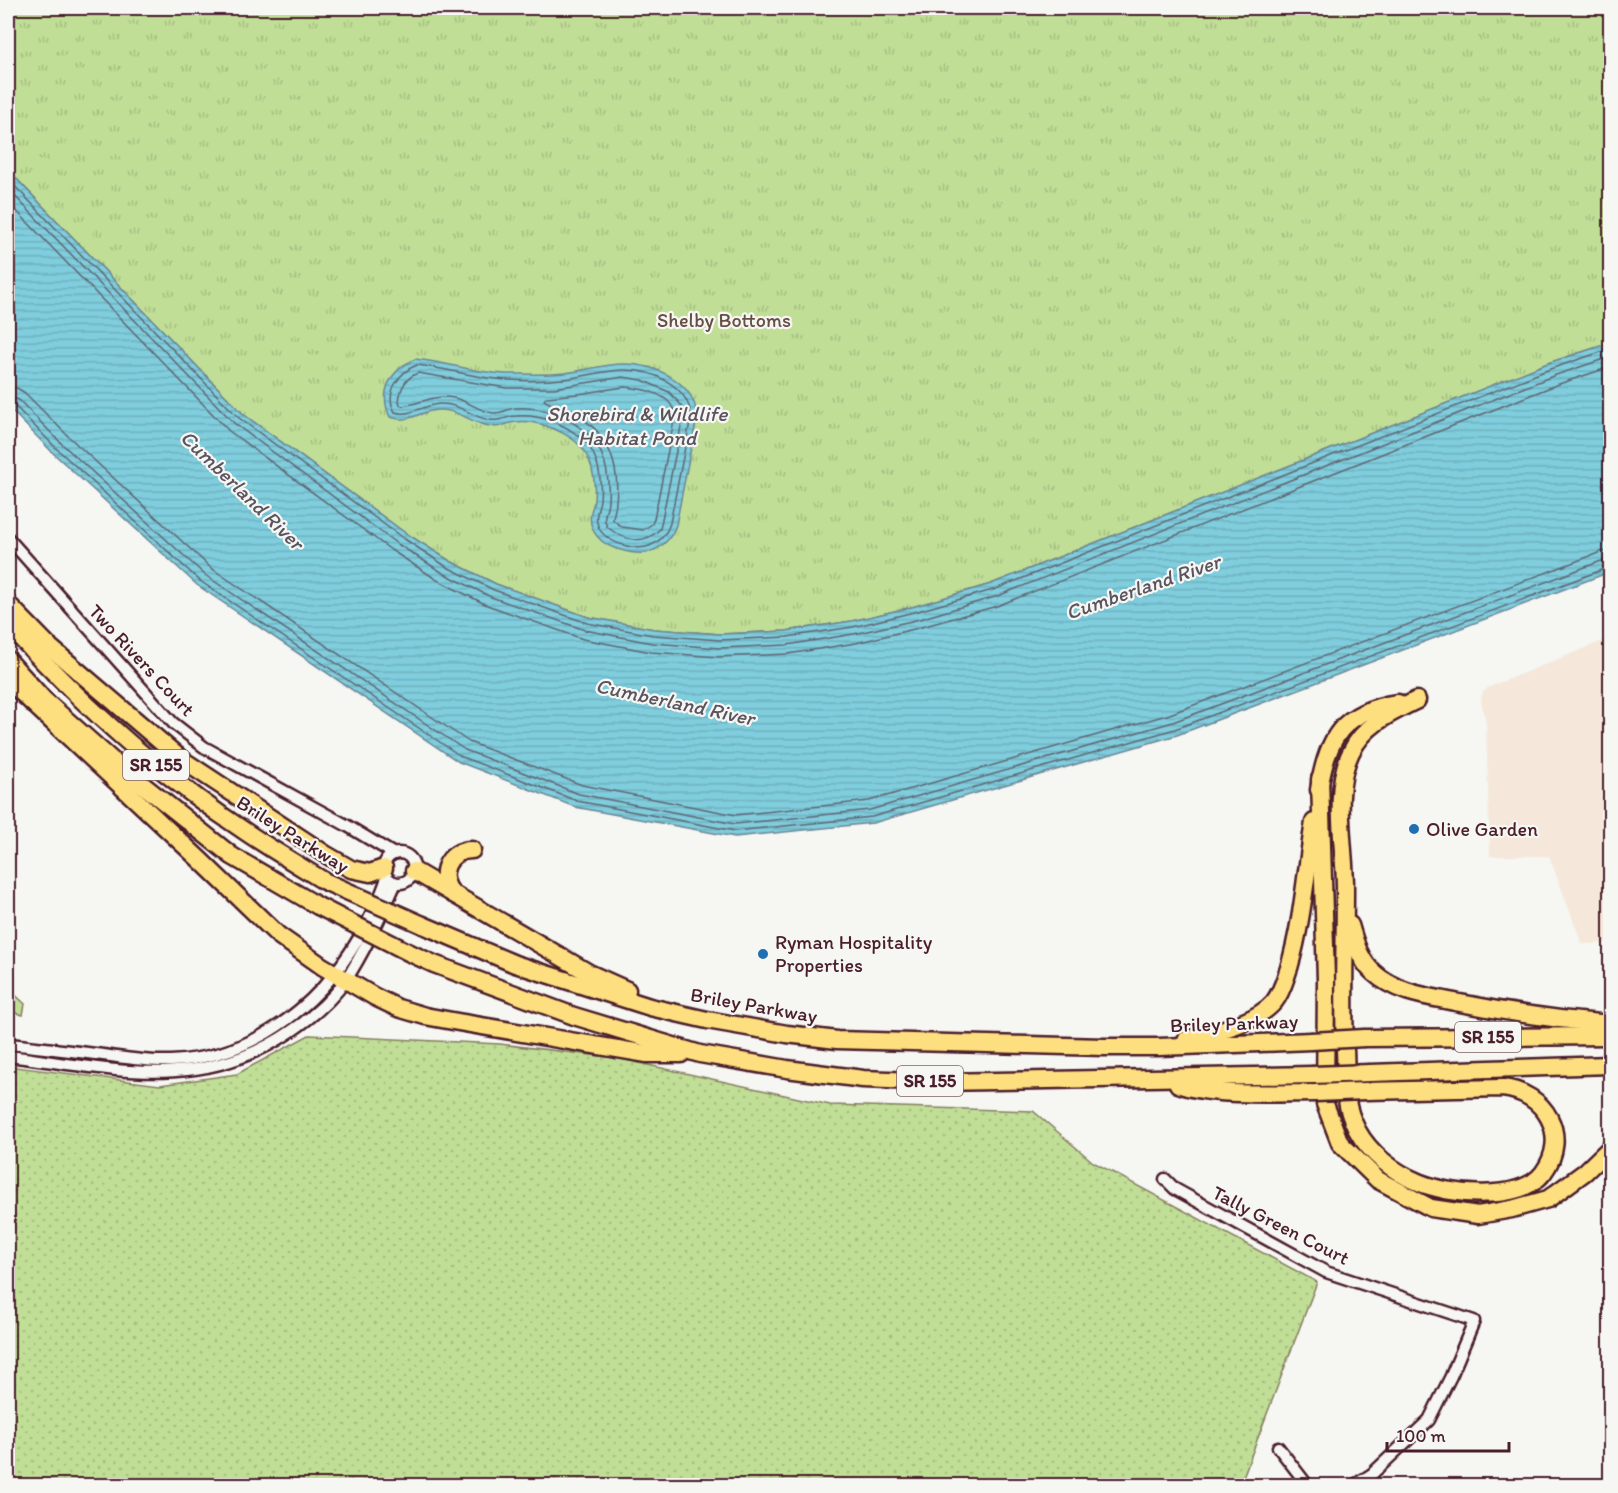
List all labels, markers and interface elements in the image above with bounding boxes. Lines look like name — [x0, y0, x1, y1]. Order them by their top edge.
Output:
park label: Shelby Bottoms — [657, 308, 791, 332]
water label: Shorebird & Wildlife Habitat Pond — [547, 401, 728, 450]
water label: Cumberland River — [176, 424, 311, 556]
water label: Cumberland River — [1062, 548, 1225, 625]
street label: Two Rivers Court — [84, 599, 200, 721]
water label: Cumberland River — [593, 672, 759, 731]
road number: SR 155 — [123, 750, 189, 780]
street label: Briley Parkway — [232, 790, 354, 878]
place label: Olive Garden — [1426, 817, 1538, 841]
marker: Olive Garden — [1407, 822, 1421, 836]
place label: Ryman Hospitality Properties — [775, 930, 933, 977]
marker: Ryman Hospitality Properties — [756, 947, 770, 961]
street label: Briley Parkway — [689, 982, 820, 1028]
street label: Briley Parkway — [1169, 1009, 1299, 1037]
road number: SR 155 — [1455, 1022, 1521, 1052]
road number: SR 155 — [897, 1066, 963, 1096]
street label: Tally Green Court — [1209, 1180, 1353, 1270]
scale bar — [1387, 1415, 1508, 1453]
text: 100 m — [1396, 1425, 1446, 1447]

